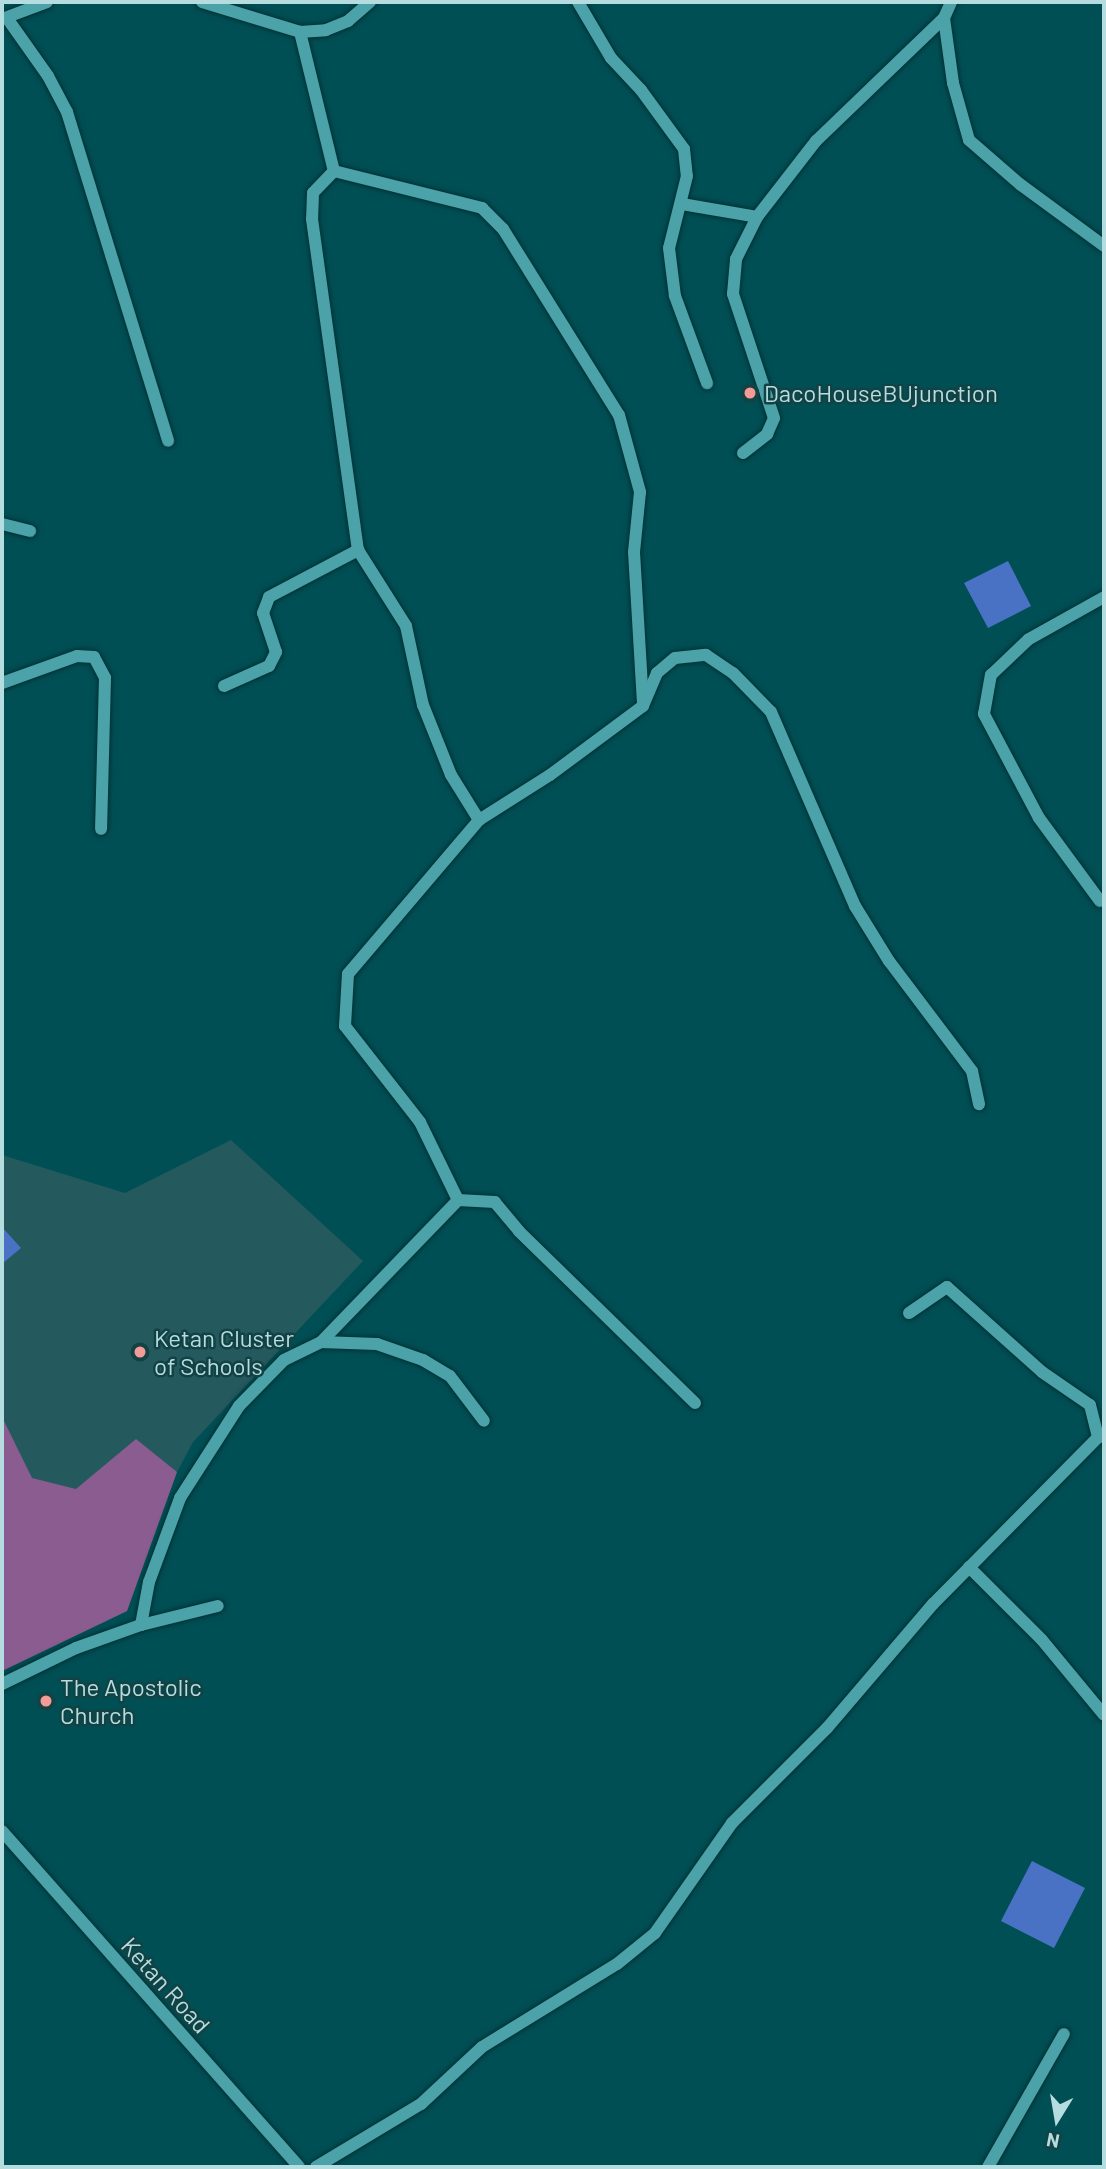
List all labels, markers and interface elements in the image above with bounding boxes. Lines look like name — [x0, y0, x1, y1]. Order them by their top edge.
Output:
place label: DacoHouseBUjunction — [764, 379, 998, 407]
marker: DacoHouseBUjunction — [742, 385, 758, 401]
place label: Ketan Cluster of Schools — [154, 1324, 294, 1380]
marker: Ketan Cluster of Schools — [132, 1344, 148, 1360]
place label: The Apostolic Church — [60, 1673, 202, 1729]
marker: The Apostolic Church — [38, 1693, 54, 1709]
street label: Ketan Road — [116, 1931, 216, 2039]
north arrow — [1022, 2085, 1092, 2155]
text: N — [1045, 2129, 1061, 2154]

